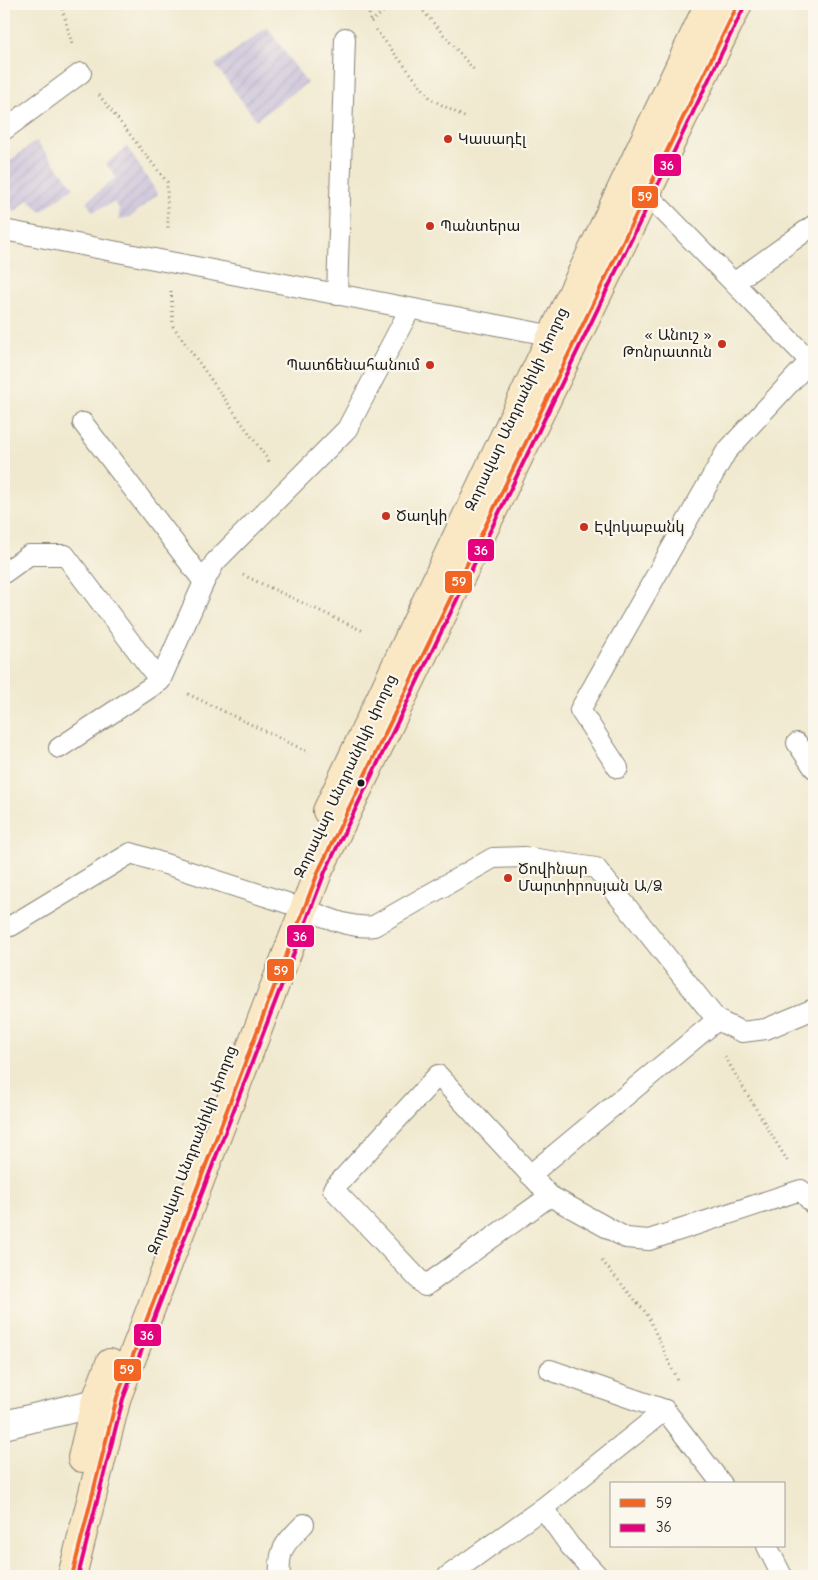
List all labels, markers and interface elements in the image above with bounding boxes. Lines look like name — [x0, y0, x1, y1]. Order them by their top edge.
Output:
place label: Կասադէլ — [458, 130, 527, 148]
marker: Կասադէլ — [442, 133, 454, 145]
line badge: 36 — [653, 153, 682, 177]
text: 36 — [660, 157, 674, 174]
line badge: 59 — [631, 185, 659, 209]
text: 59 — [638, 188, 652, 205]
place label: Պանտերա — [440, 217, 520, 235]
marker: Պանտերա — [424, 220, 436, 232]
street label: Զորավար Անդրանիկի փողոց — [461, 304, 571, 514]
place label: « Անուշ » Թոնրատուն — [623, 326, 712, 361]
marker: « Անուշ » Թոնրատուն — [716, 338, 728, 350]
place label: Պատճենահանում — [286, 356, 420, 374]
marker: Պատճենահանում — [424, 359, 436, 371]
place label: Ծաղկի — [396, 507, 447, 525]
marker: Ծաղկի — [380, 510, 392, 522]
place label: Էվոկաբանկ — [594, 518, 684, 536]
marker: Էվոկաբանկ — [578, 521, 590, 533]
line badge: 36 — [467, 538, 495, 562]
text: 36 — [474, 542, 488, 559]
line badge: 59 — [444, 570, 473, 594]
text: 59 — [452, 573, 466, 590]
street label: Զորավար Անդրանիկի փողոց — [290, 671, 400, 881]
unlabelled marker — [356, 778, 366, 788]
place label: Ծովինար Մարտիրոսյան Ա/Ձ — [518, 860, 663, 895]
marker: Ծովինար Մարտիրոսյան Ա/Ձ — [502, 872, 514, 884]
line badge: 36 — [286, 924, 315, 948]
text: 36 — [293, 928, 307, 945]
line badge: 59 — [266, 958, 295, 982]
text: 59 — [274, 962, 288, 979]
street label: Զորավար Անդրանիկի փողոց — [144, 1043, 240, 1257]
line badge: 36 — [133, 1323, 162, 1347]
text: 36 — [140, 1327, 154, 1344]
line badge: 59 — [113, 1358, 142, 1382]
text: 59 — [120, 1361, 134, 1378]
legend — [610, 1482, 786, 1548]
text: 59 — [656, 1494, 672, 1512]
text: 36 — [656, 1518, 672, 1536]

